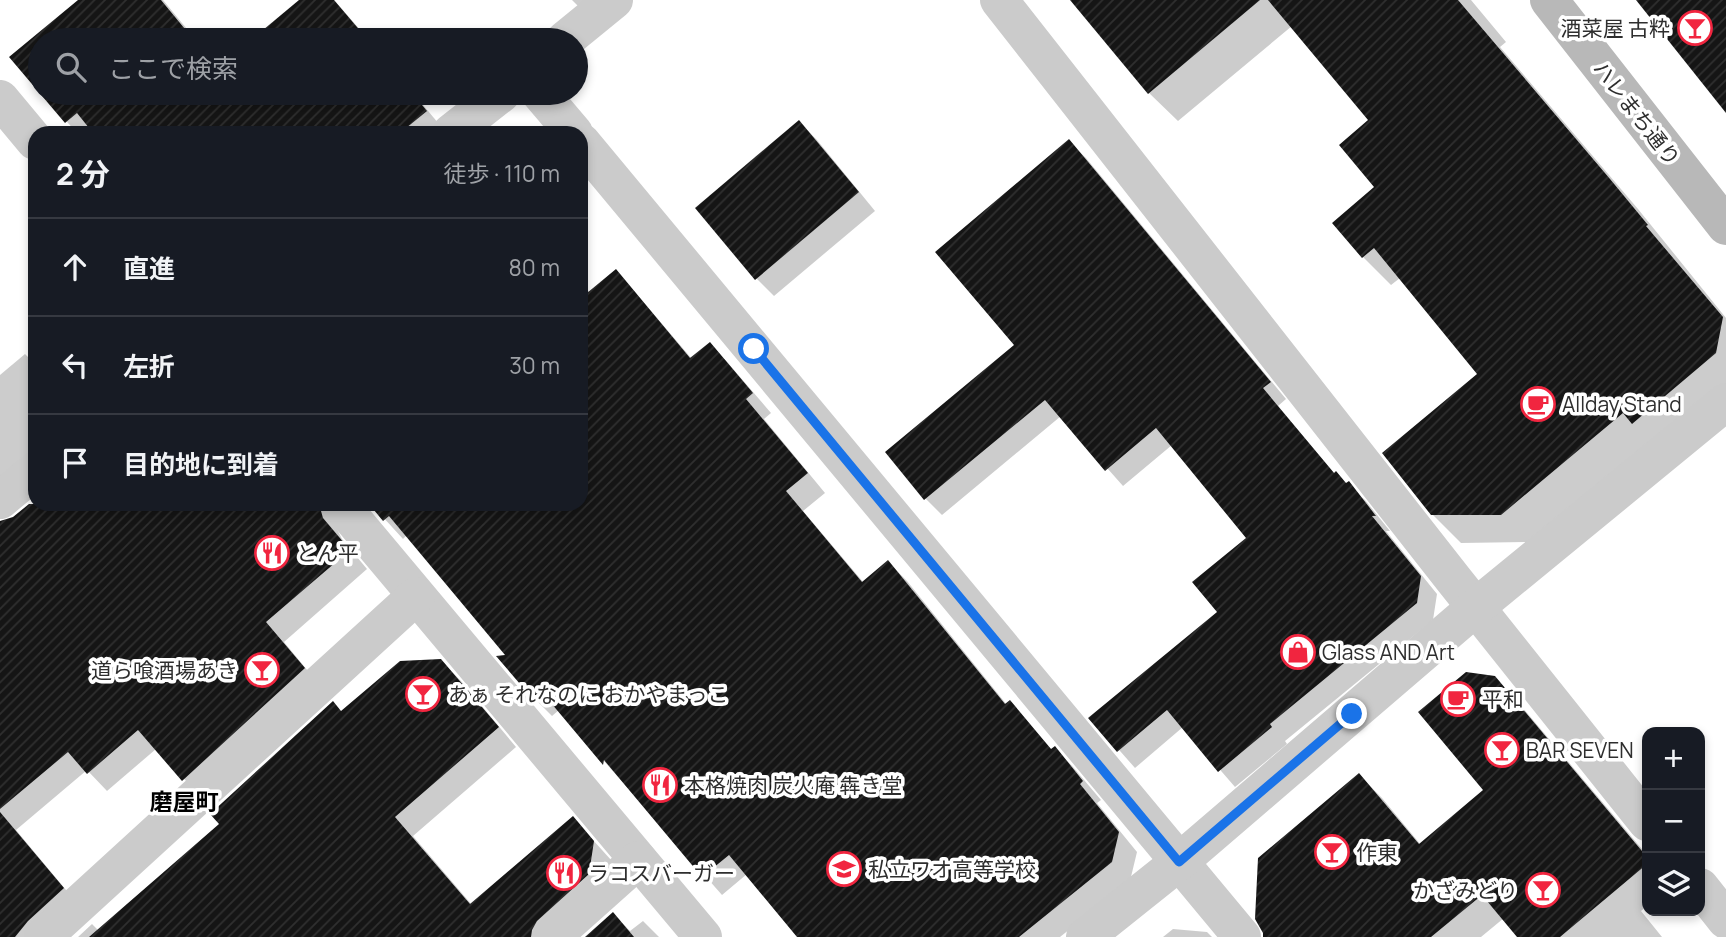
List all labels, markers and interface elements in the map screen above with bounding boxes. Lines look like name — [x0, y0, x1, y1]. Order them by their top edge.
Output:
bar icon: 酒菜屋 古粋 — [1676, 9, 1714, 47]
place label: 酒菜屋 古粋 — [1561, 14, 1670, 42]
search box — [28, 28, 588, 105]
icon: search — [52, 48, 90, 86]
text: ここで検索 — [108, 50, 238, 86]
street label: ハレまち通り — [1587, 55, 1687, 171]
text: 2 分 — [56, 153, 110, 194]
text: 徒歩 · 110 m — [444, 157, 560, 189]
icon: ahead — [56, 248, 94, 286]
text: 直進 — [123, 250, 175, 286]
text: 80 m — [509, 251, 560, 283]
route start — [738, 333, 769, 364]
icon: left — [56, 346, 94, 384]
text: 左折 — [123, 348, 175, 384]
text: 30 m — [509, 349, 560, 381]
cafe icon: Allday Stand — [1519, 385, 1557, 423]
place label: Allday Stand — [1562, 390, 1682, 418]
icon: arrive — [56, 444, 94, 482]
text: 目的地に到着 — [123, 446, 279, 482]
restaurant icon: とん平 — [253, 534, 291, 572]
place label: とん平 — [296, 539, 359, 567]
shop icon: Glass AND Art — [1279, 633, 1317, 671]
place label: Glass AND Art — [1322, 638, 1455, 666]
bar icon: 道ら喰酒場あき — [243, 651, 281, 689]
place label: 道ら喰酒場あき — [91, 656, 238, 684]
bar icon: あぁ それなのに おかやまっこ — [404, 675, 442, 713]
place label: あぁ それなのに おかやまっこ — [448, 680, 729, 708]
cafe icon: 平和 — [1439, 680, 1477, 718]
place label: 平和 — [1482, 685, 1524, 713]
route end — [1336, 698, 1367, 729]
map controls — [1642, 727, 1705, 916]
button: + — [1642, 727, 1705, 790]
bar icon: BAR SEVEN — [1483, 731, 1521, 769]
place label: BAR SEVEN — [1526, 736, 1634, 764]
restaurant icon: 本格焼肉 炭火庵 犇き堂 — [641, 766, 679, 804]
place label: 本格焼肉 炭火庵 犇き堂 — [684, 771, 902, 799]
district label: 磨屋町 — [150, 785, 219, 817]
button: − — [1642, 790, 1705, 853]
bar icon: 作東 — [1313, 833, 1351, 871]
place label: 作東 — [1356, 838, 1398, 866]
school or university icon: 私立ワオ高等学校 — [825, 850, 863, 888]
button: layers — [1642, 853, 1705, 916]
restaurant icon: ラコスバーガー — [545, 854, 583, 892]
place label: 私立ワオ高等学校 — [868, 855, 1036, 883]
place label: ラコスバーガー — [588, 859, 735, 887]
bar icon: かざみどり — [1524, 871, 1562, 909]
place label: かざみどり — [1413, 876, 1518, 904]

